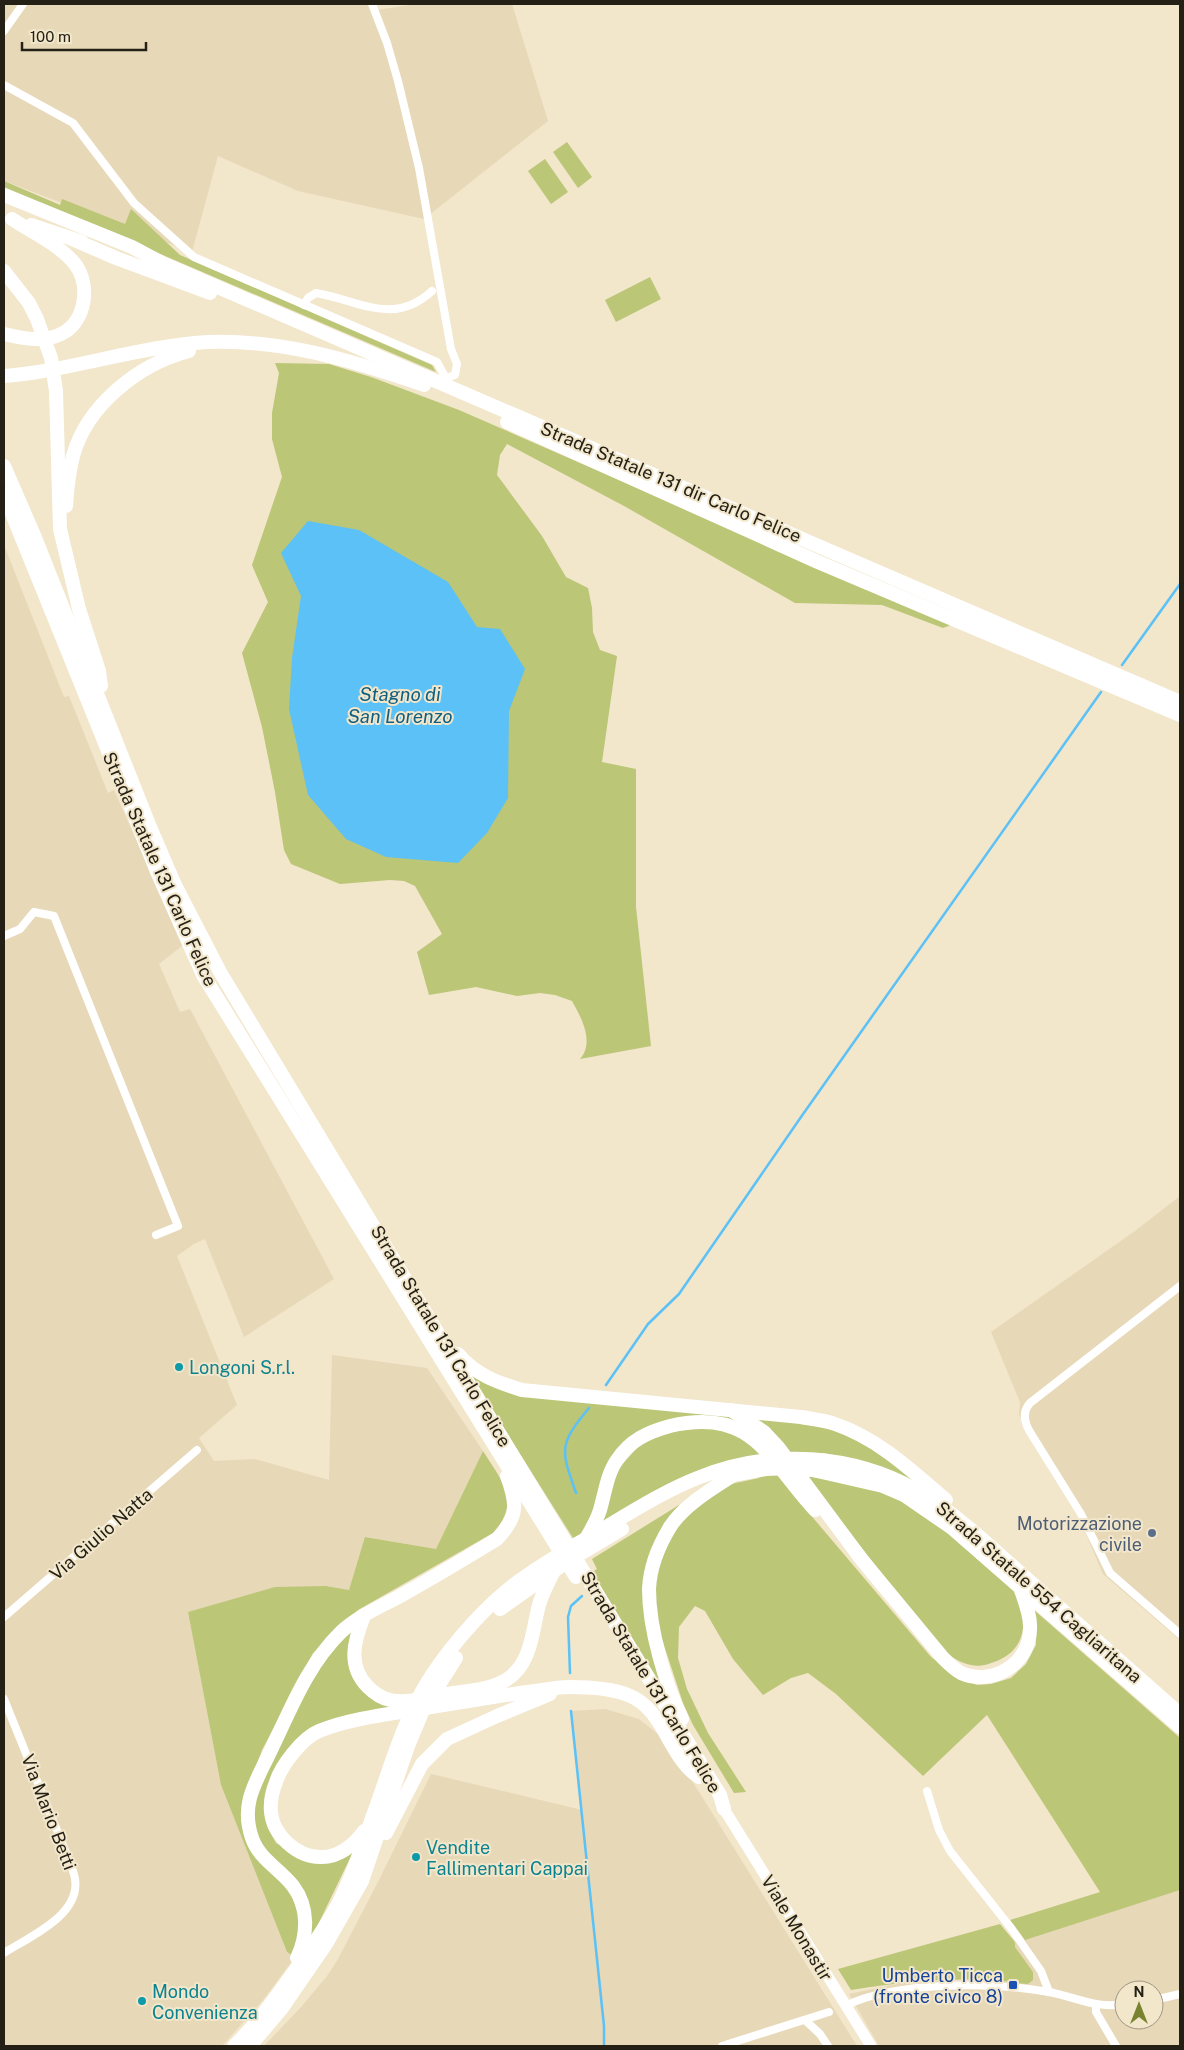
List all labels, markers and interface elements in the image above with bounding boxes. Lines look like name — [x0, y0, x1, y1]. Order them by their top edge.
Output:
scale bar — [22, 20, 146, 52]
text: 100 m — [30, 28, 71, 45]
street label: Strada Statale 131 dir Carlo Felice — [538, 417, 804, 547]
water label: Stagno di San Lorenzo — [347, 683, 453, 727]
street label: Strada Statale 131 Carlo Felice — [99, 749, 221, 989]
street label: Strada Statale 131 Carlo Felice — [366, 1222, 516, 1450]
place label: Longoni S.r.l. — [189, 1357, 295, 1378]
marker: Longoni S.r.l. — [173, 1361, 185, 1373]
street label: Via Giulio Natta — [45, 1484, 157, 1584]
street label: Strada Statale 554 Cagliaritana — [932, 1497, 1146, 1687]
place label: Motorizzazione civile — [1017, 1513, 1142, 1555]
marker: Motorizzazione civile — [1146, 1527, 1158, 1539]
street label: Strada Statale 131 Carlo Felice — [576, 1568, 726, 1796]
street label: Via Mario Betti — [17, 1751, 81, 1873]
place label: Vendite Fallimentari Cappai — [426, 1837, 588, 1879]
marker: Vendite Fallimentari Cappai — [410, 1851, 422, 1863]
street label: Viale Monastir — [757, 1871, 837, 1985]
place label: Umberto Ticca (fronte civico 8) — [873, 1965, 1003, 2007]
marker: Umberto Ticca (fronte civico 8) — [1007, 1979, 1019, 1991]
north arrow — [1114, 1980, 1164, 2030]
place label: Mondo Convenienza — [152, 1981, 258, 2023]
text: N — [1134, 1984, 1144, 2000]
marker: Mondo Convenienza — [136, 1995, 148, 2007]

